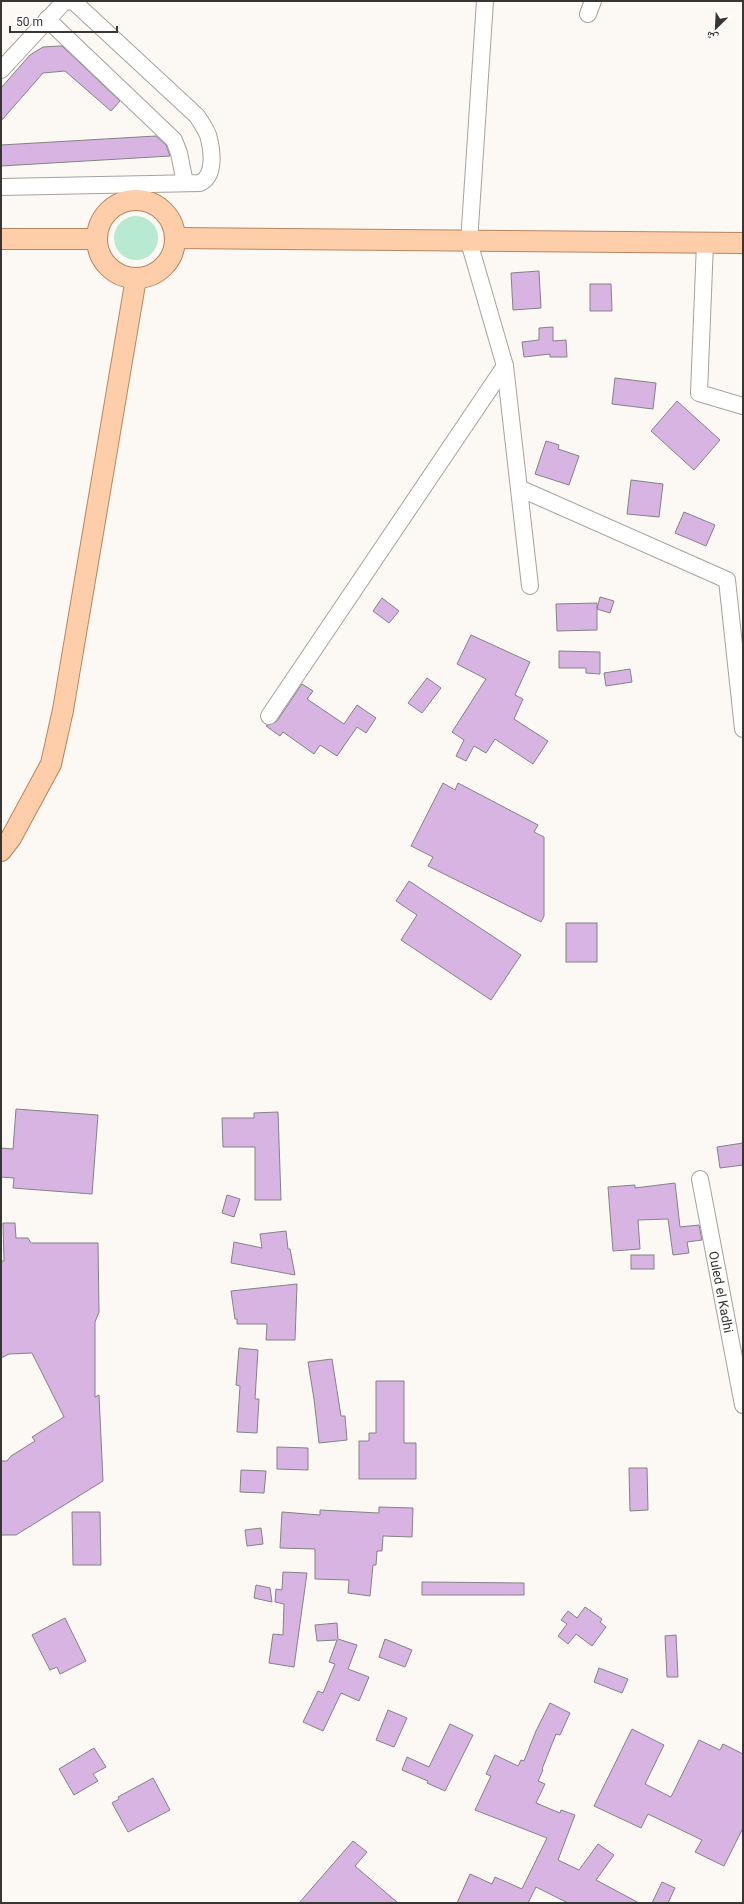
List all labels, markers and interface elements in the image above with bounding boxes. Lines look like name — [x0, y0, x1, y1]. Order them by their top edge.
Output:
scale bar — [10, 8, 117, 34]
north arrow — [696, 8, 736, 48]
text: 50 m — [16, 15, 43, 29]
text: ش — [704, 27, 721, 45]
street label: Ouled el Kadhi — [706, 1250, 737, 1334]

